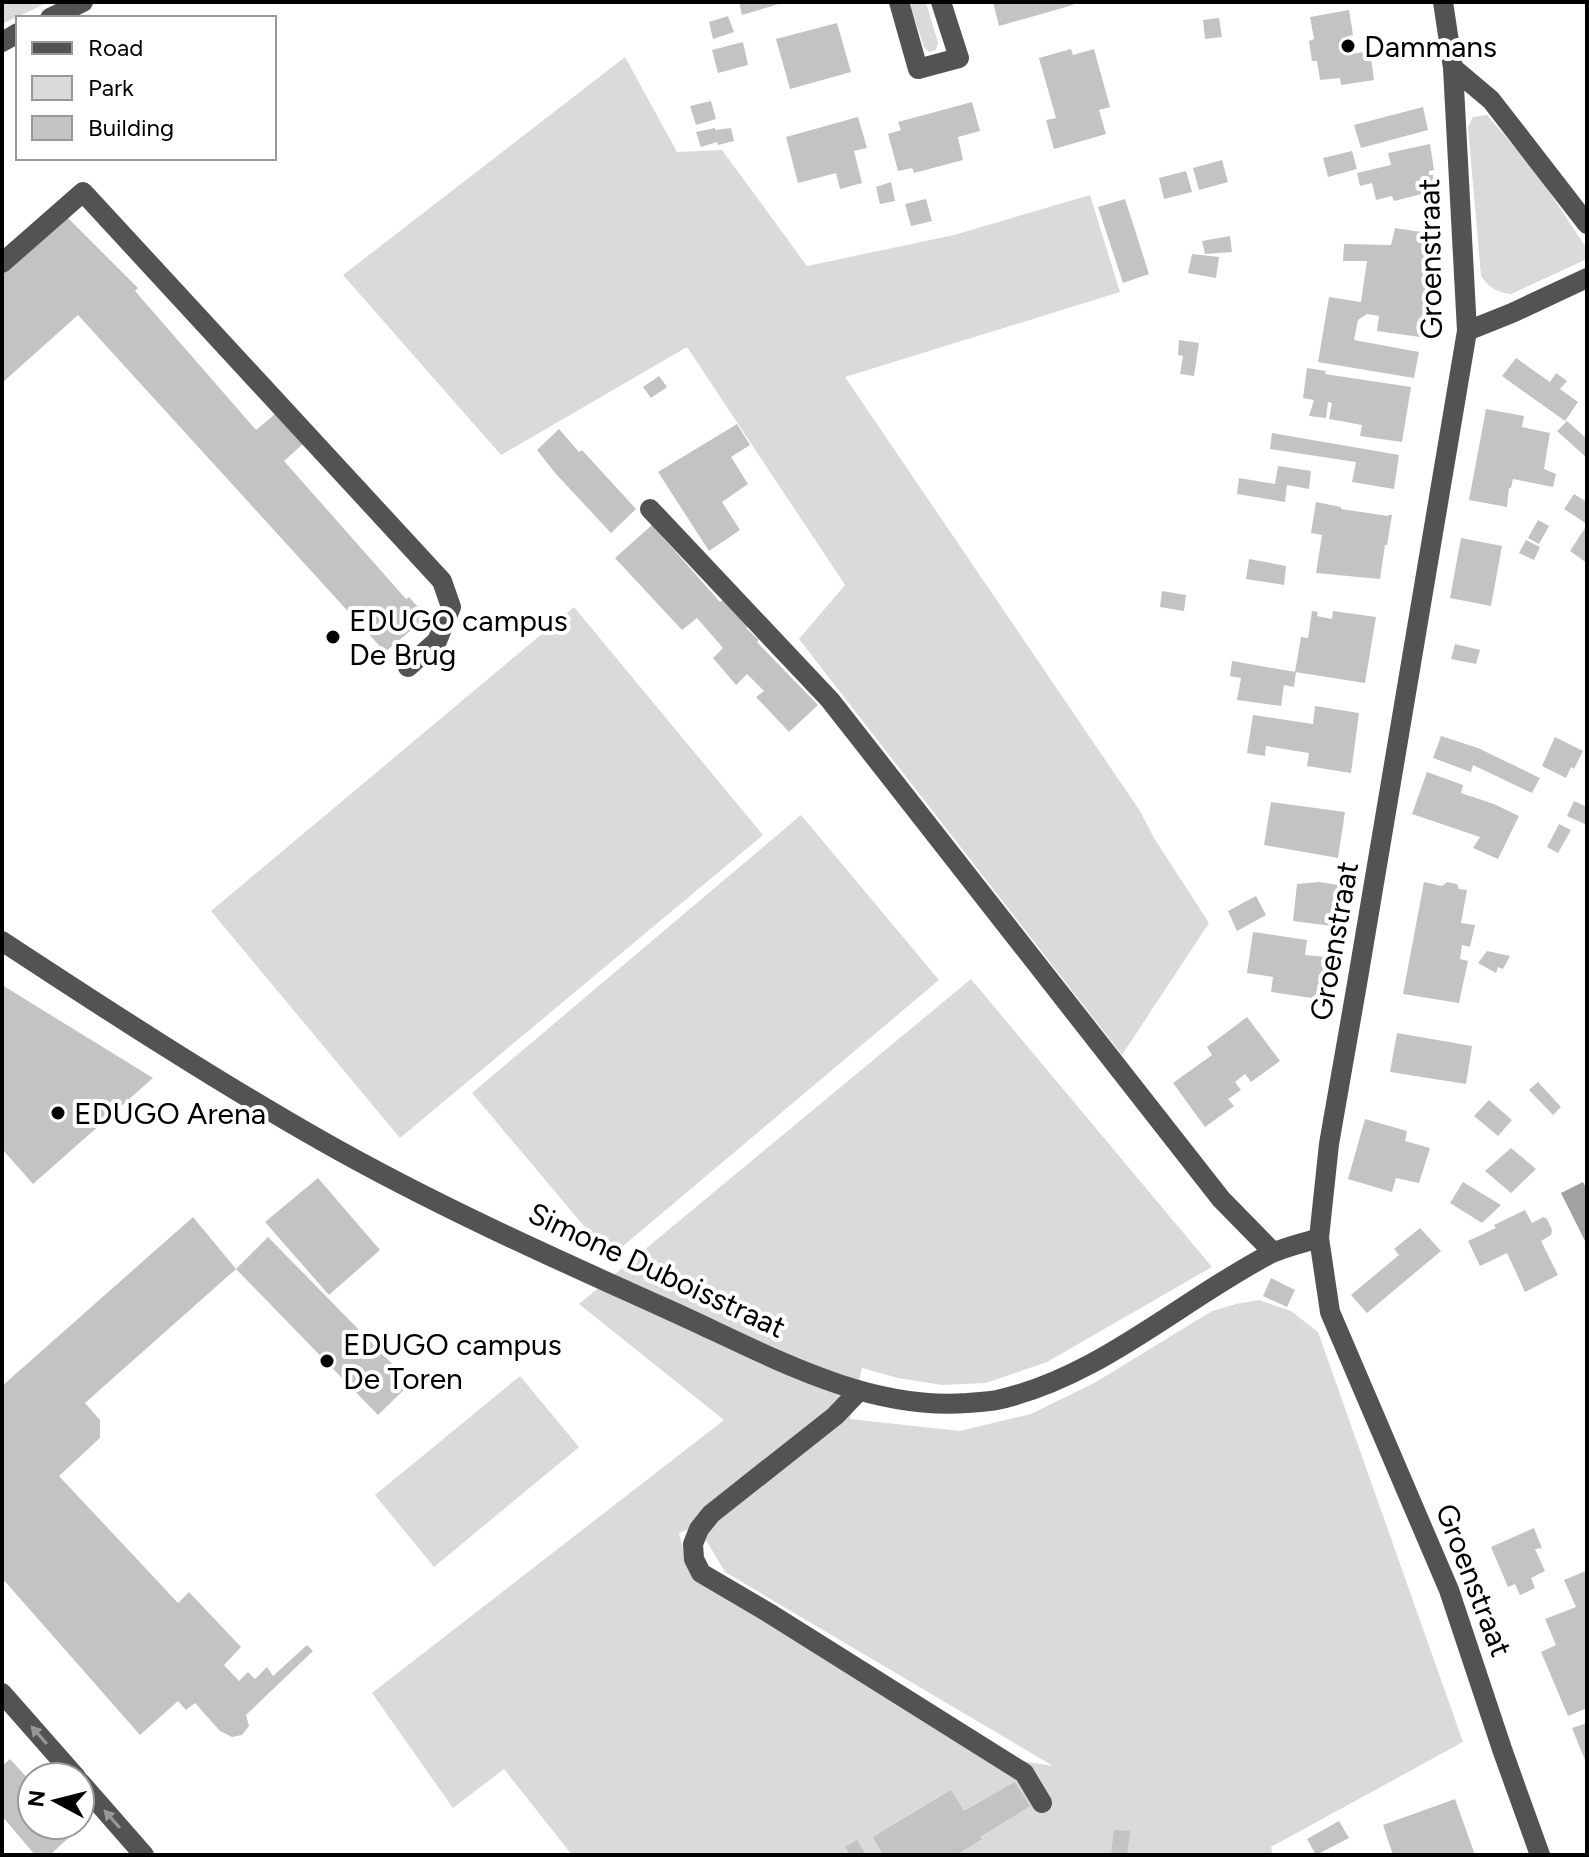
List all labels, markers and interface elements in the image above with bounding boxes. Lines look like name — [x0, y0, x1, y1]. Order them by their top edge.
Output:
legend — [16, 16, 276, 160]
place label: Dammans — [1364, 28, 1497, 65]
text: Road — [88, 33, 143, 62]
marker: Dammans — [1339, 37, 1357, 55]
text: Park — [88, 73, 134, 102]
text: Building — [88, 113, 174, 142]
street label: Groenstraat — [1410, 178, 1450, 340]
place label: EDUGO campus De Brug — [349, 602, 568, 673]
marker: EDUGO campus De Brug — [324, 628, 342, 646]
street label: Groenstraat — [1302, 859, 1366, 1023]
place label: EDUGO Arena — [74, 1095, 266, 1132]
marker: EDUGO Arena — [49, 1104, 67, 1122]
street label: Simone Duboisstraat — [523, 1194, 791, 1346]
place label: EDUGO campus De Toren — [343, 1326, 562, 1397]
marker: EDUGO campus De Toren — [318, 1352, 336, 1370]
street label: Groenstraat — [1428, 1498, 1520, 1662]
one-way arrow — [31, 1725, 48, 1745]
north arrow — [16, 1761, 96, 1841]
text: N — [22, 1789, 51, 1809]
one-way arrow — [104, 1809, 121, 1829]

